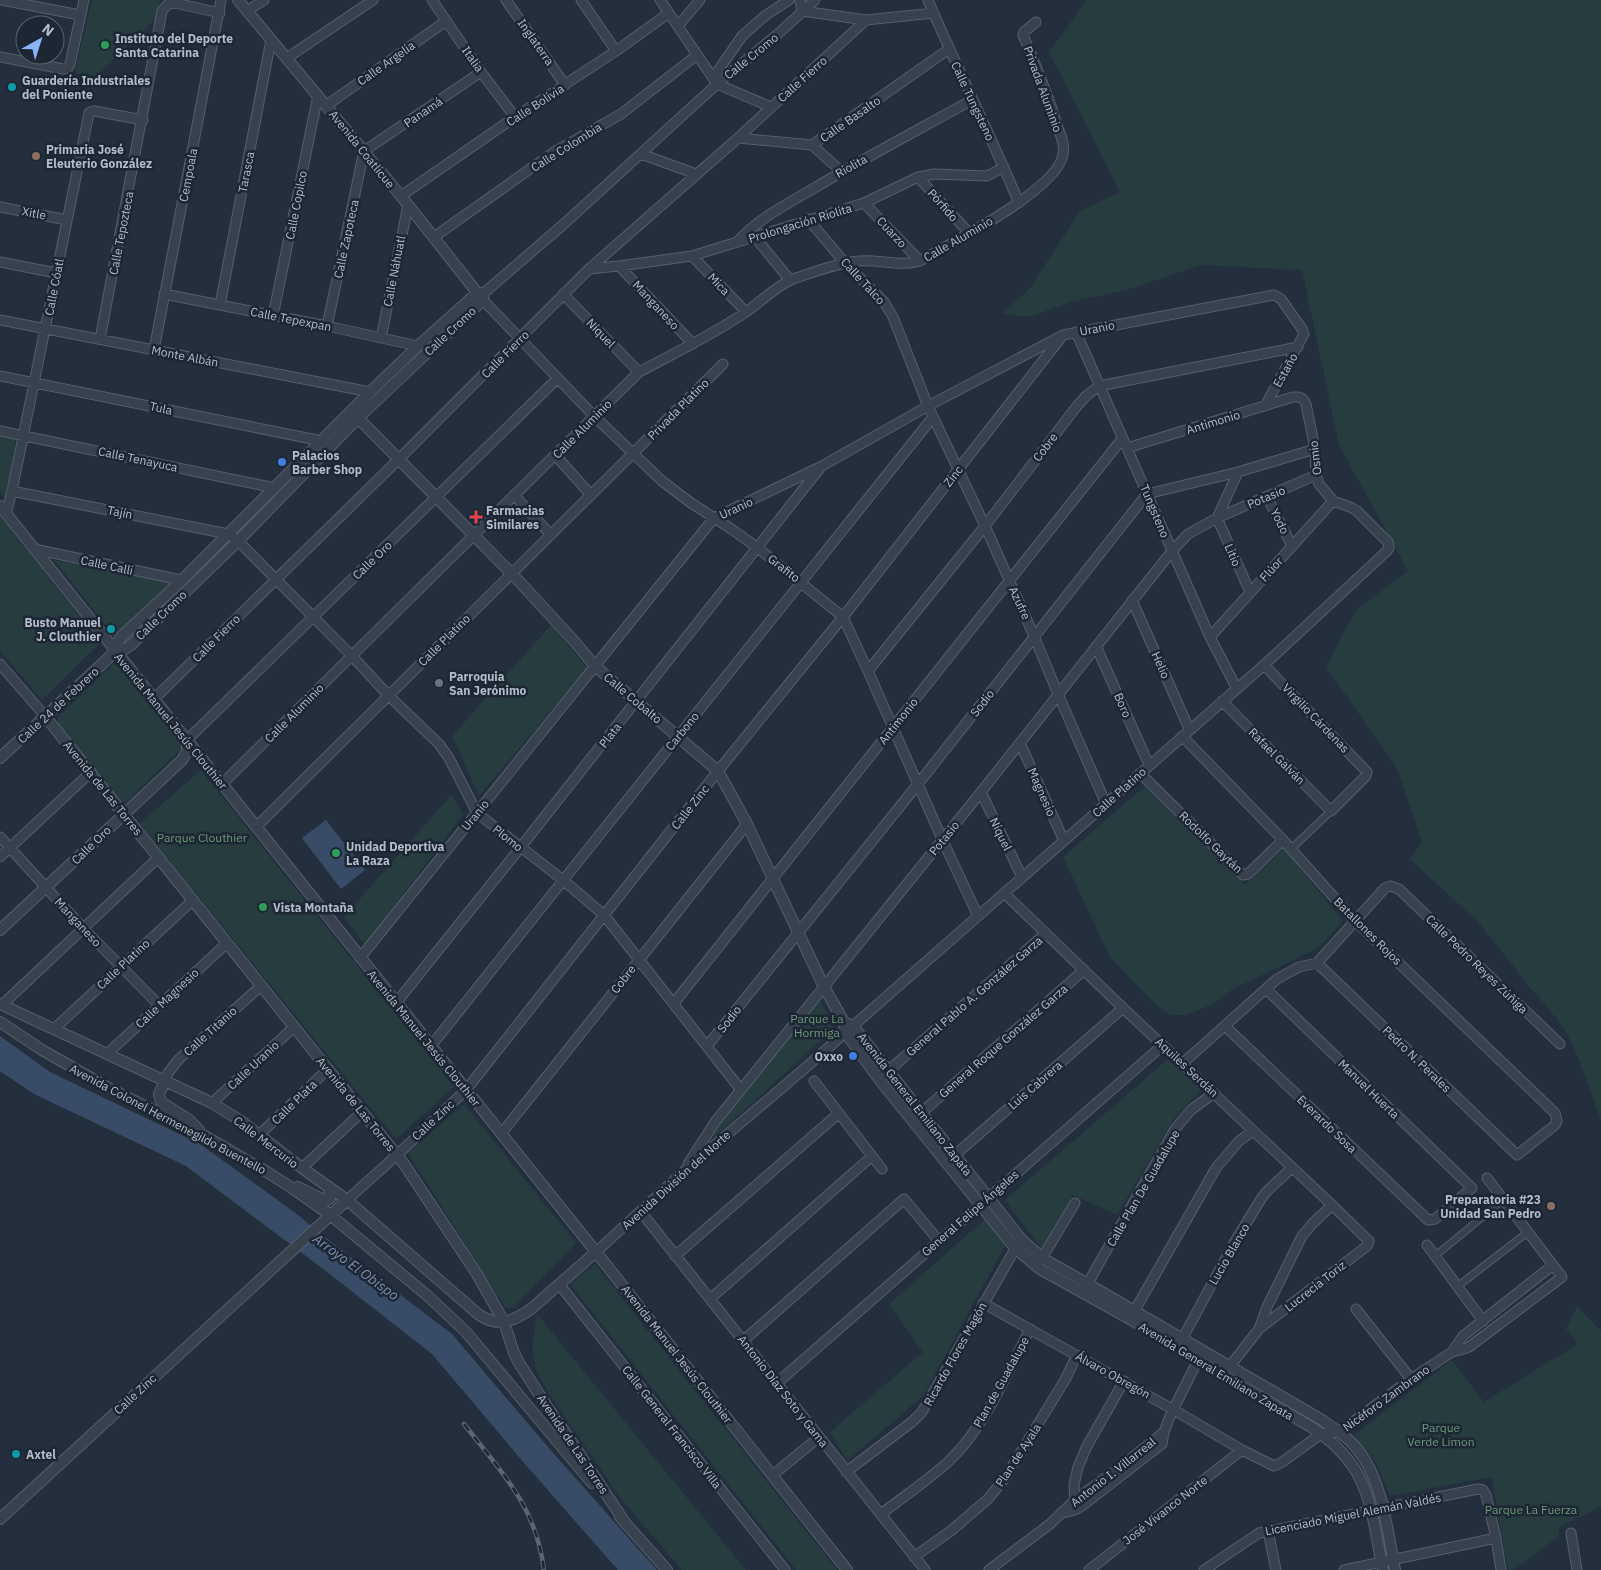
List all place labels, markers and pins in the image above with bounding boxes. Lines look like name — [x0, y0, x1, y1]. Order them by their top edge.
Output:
place label: Instituto del Deporte Santa Catarina — [115, 31, 233, 60]
marker: Instituto del Deporte Santa Catarina — [99, 39, 111, 51]
place label: Guardería Industriales del Poniente — [22, 73, 150, 102]
marker: Guardería Industriales del Poniente — [6, 81, 18, 93]
place label: Primaria José Eleuterio González — [46, 142, 152, 171]
marker: Primaria José Eleuterio González — [30, 150, 42, 162]
place label: Palacios Barber Shop — [292, 448, 362, 477]
marker: Palacios Barber Shop — [276, 456, 288, 468]
place label: Farmacias Similares — [486, 503, 544, 532]
marker: Farmacias Similares — [470, 511, 482, 523]
place label: Busto Manuel J. Clouthier — [24, 615, 101, 644]
marker: Busto Manuel J. Clouthier — [105, 623, 117, 635]
place label: Parroquia San Jerónimo — [449, 669, 527, 698]
marker: Parroquia San Jerónimo — [433, 677, 445, 689]
place label: Unidad Deportiva La Raza — [346, 839, 445, 868]
marker: Unidad Deportiva La Raza — [330, 847, 342, 859]
place label: Vista Montaña — [273, 900, 354, 915]
marker: Vista Montaña — [257, 901, 269, 913]
place label: Oxxo — [814, 1049, 843, 1064]
marker: Oxxo — [847, 1050, 859, 1062]
place label: Preparatoria #23 Unidad San Pedro — [1440, 1192, 1541, 1221]
marker: Preparatoria #23 Unidad San Pedro — [1545, 1200, 1557, 1212]
place label: Axtel — [26, 1447, 56, 1462]
marker: Axtel — [10, 1448, 22, 1460]

